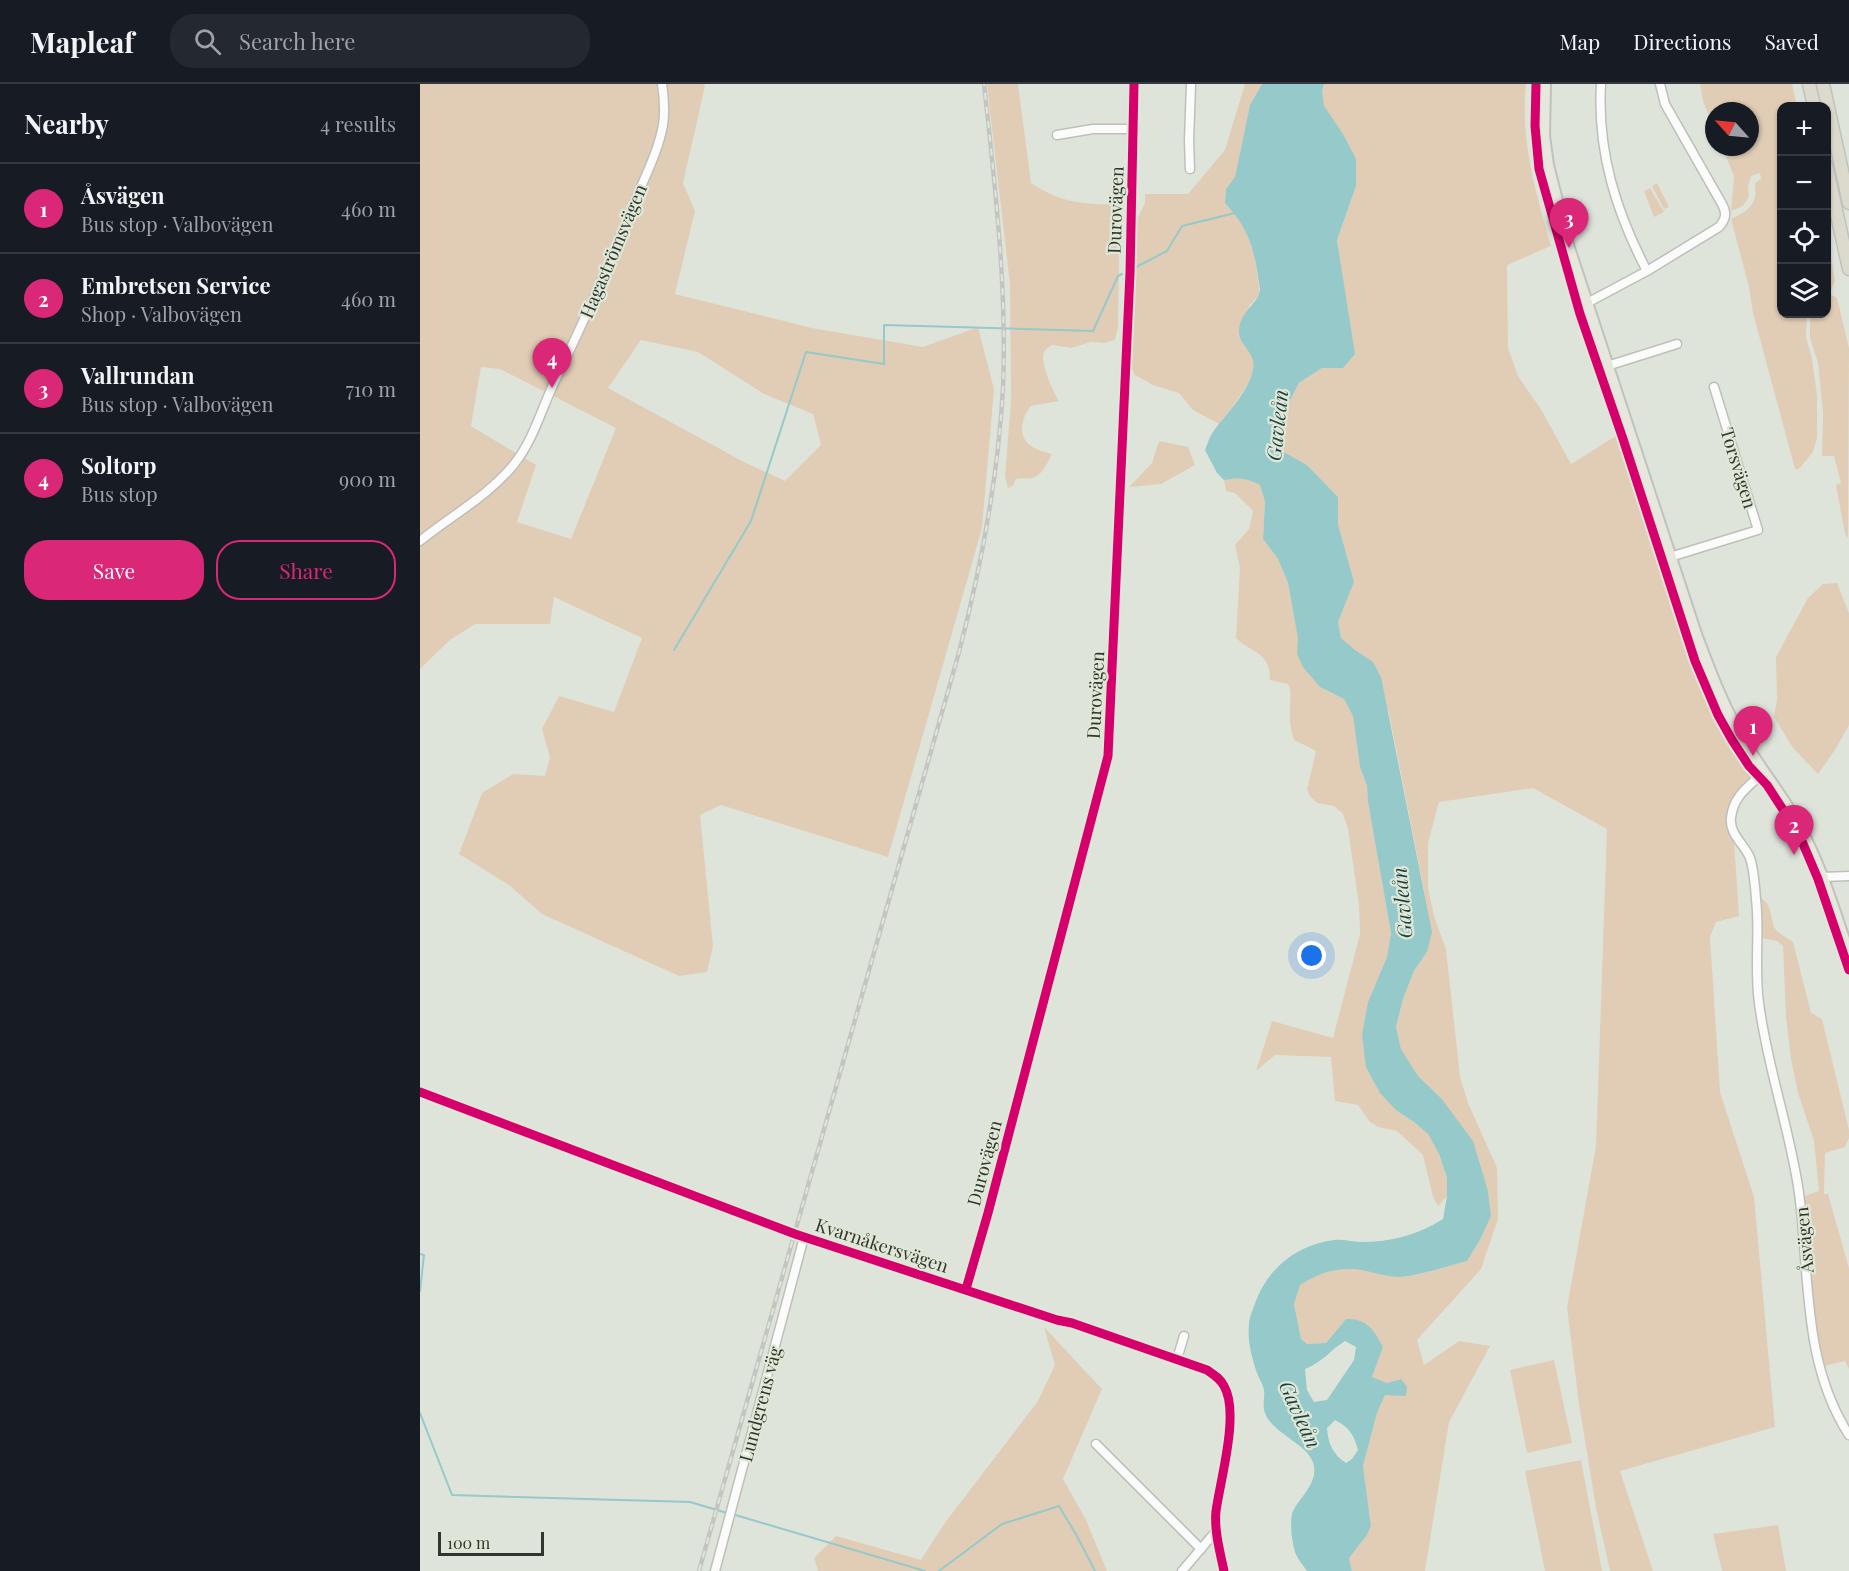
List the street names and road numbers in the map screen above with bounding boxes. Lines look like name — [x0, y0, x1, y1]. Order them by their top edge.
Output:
street label: Durovägen — [1101, 166, 1129, 254]
street label: Hagaströmsvägen — [574, 180, 652, 322]
street label: Torsvägen — [1715, 425, 1763, 512]
street label: Durovägen — [1081, 650, 1109, 739]
street label: Durovägen — [961, 1117, 1007, 1208]
street label: Åsvägen — [1789, 1206, 1819, 1275]
street label: Kvarnåkersvägen — [812, 1212, 952, 1278]
street label: Lundgrens väg — [733, 1343, 787, 1464]

